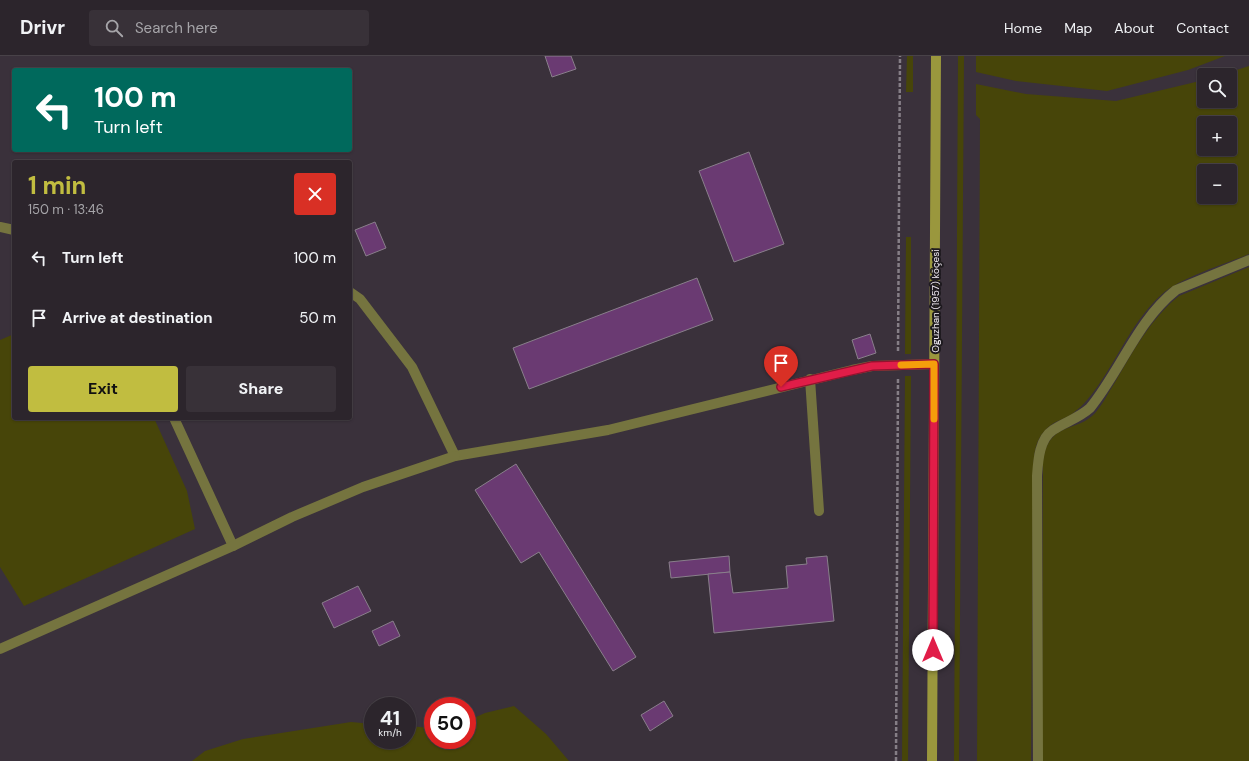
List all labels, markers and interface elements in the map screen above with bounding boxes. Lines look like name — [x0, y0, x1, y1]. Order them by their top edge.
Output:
search box — [89, 10, 369, 46]
text: Drivr — [20, 15, 65, 40]
icon: search — [103, 17, 125, 39]
text: Search here — [135, 18, 218, 38]
text: Home — [1004, 19, 1042, 37]
text: Map — [1064, 19, 1092, 37]
text: About — [1114, 19, 1154, 37]
text: Contact — [1176, 19, 1229, 37]
map controls — [1197, 68, 1237, 204]
button: search — [1197, 68, 1237, 108]
text: 100 m — [94, 79, 177, 116]
icon: left — [28, 84, 80, 136]
text: Turn left — [94, 115, 163, 139]
button: + — [1197, 116, 1237, 156]
button: − — [1197, 164, 1237, 204]
text: 1 min — [28, 170, 86, 201]
button: close — [294, 173, 336, 215]
text: 150 m · 13:46 — [28, 201, 104, 218]
icon: left — [28, 247, 50, 269]
text: Turn left — [62, 248, 123, 268]
text: 100 m — [293, 248, 336, 268]
street label: Oguzhan (1957) köçesi — [929, 249, 942, 353]
icon: arrive — [28, 307, 50, 329]
text: Arrive at destination — [62, 308, 213, 328]
text: 50 m — [299, 308, 336, 328]
pin — [764, 346, 798, 387]
icon: arrive — [770, 352, 792, 374]
button: Exit — [28, 366, 178, 412]
button: Share — [186, 366, 336, 412]
position arrow — [912, 629, 954, 671]
speed limit sign: 50 — [424, 697, 476, 749]
text: 41 — [380, 705, 400, 731]
text: km/h — [378, 726, 402, 739]

